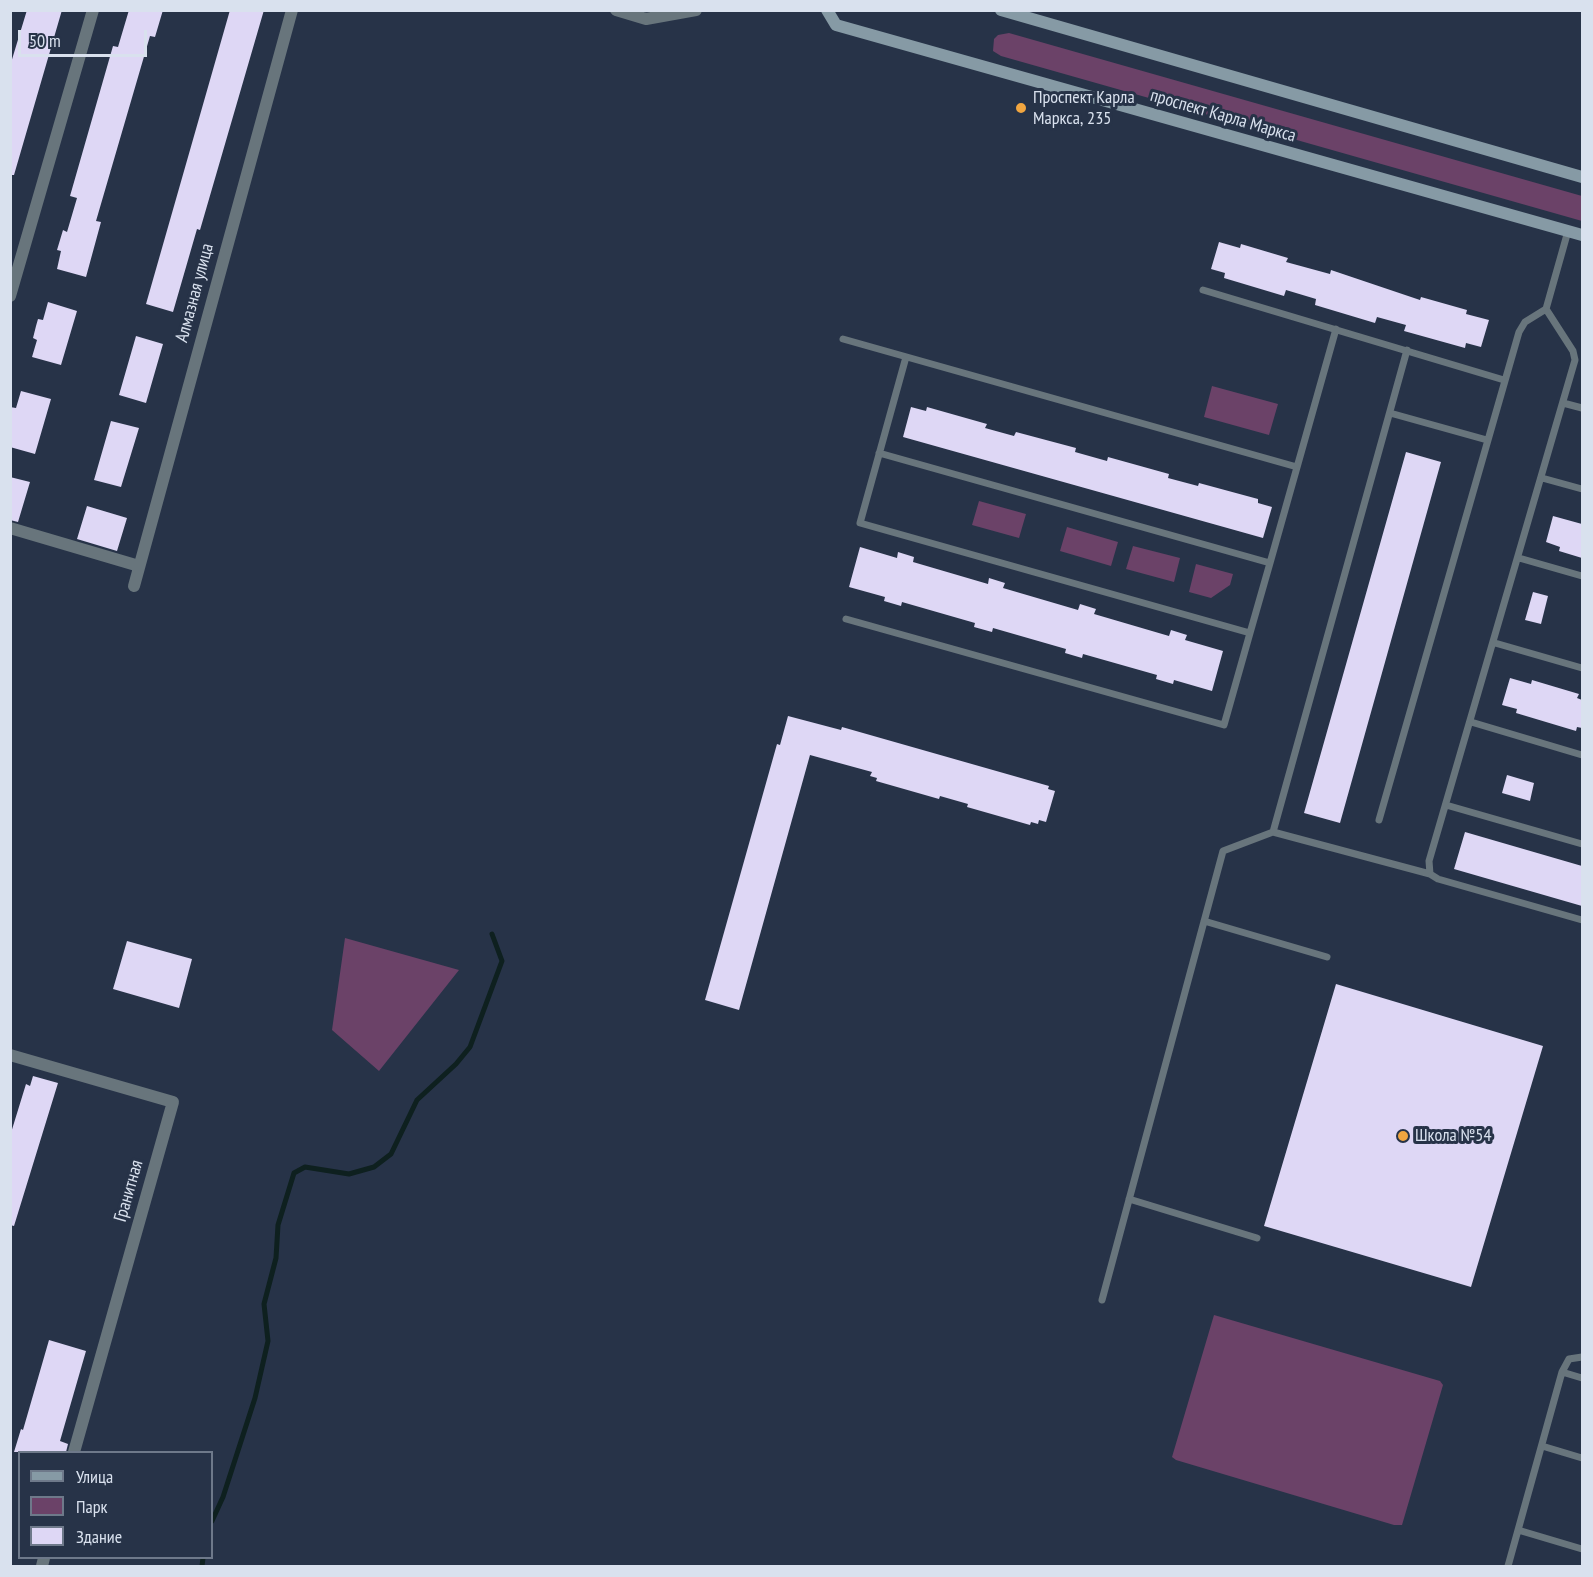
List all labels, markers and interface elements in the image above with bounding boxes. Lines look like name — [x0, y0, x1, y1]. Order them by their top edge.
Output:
scale bar — [21, 18, 150, 56]
text: 50 m — [29, 29, 61, 52]
street label: проспект Карла Маркса — [1148, 85, 1298, 147]
place label: Проспект Карла Маркса, 235 — [1033, 87, 1135, 130]
marker: Проспект Карла Маркса, 235 — [1014, 101, 1028, 115]
street label: Алмазная улица — [171, 241, 219, 345]
place label: Школа №54 — [1415, 1125, 1492, 1147]
marker: Школа №54 — [1396, 1129, 1410, 1143]
street label: Гранитная — [110, 1158, 148, 1224]
legend — [18, 1451, 213, 1559]
text: Улица — [76, 1465, 113, 1488]
text: Парк — [76, 1495, 107, 1518]
text: Здание — [76, 1525, 122, 1548]

